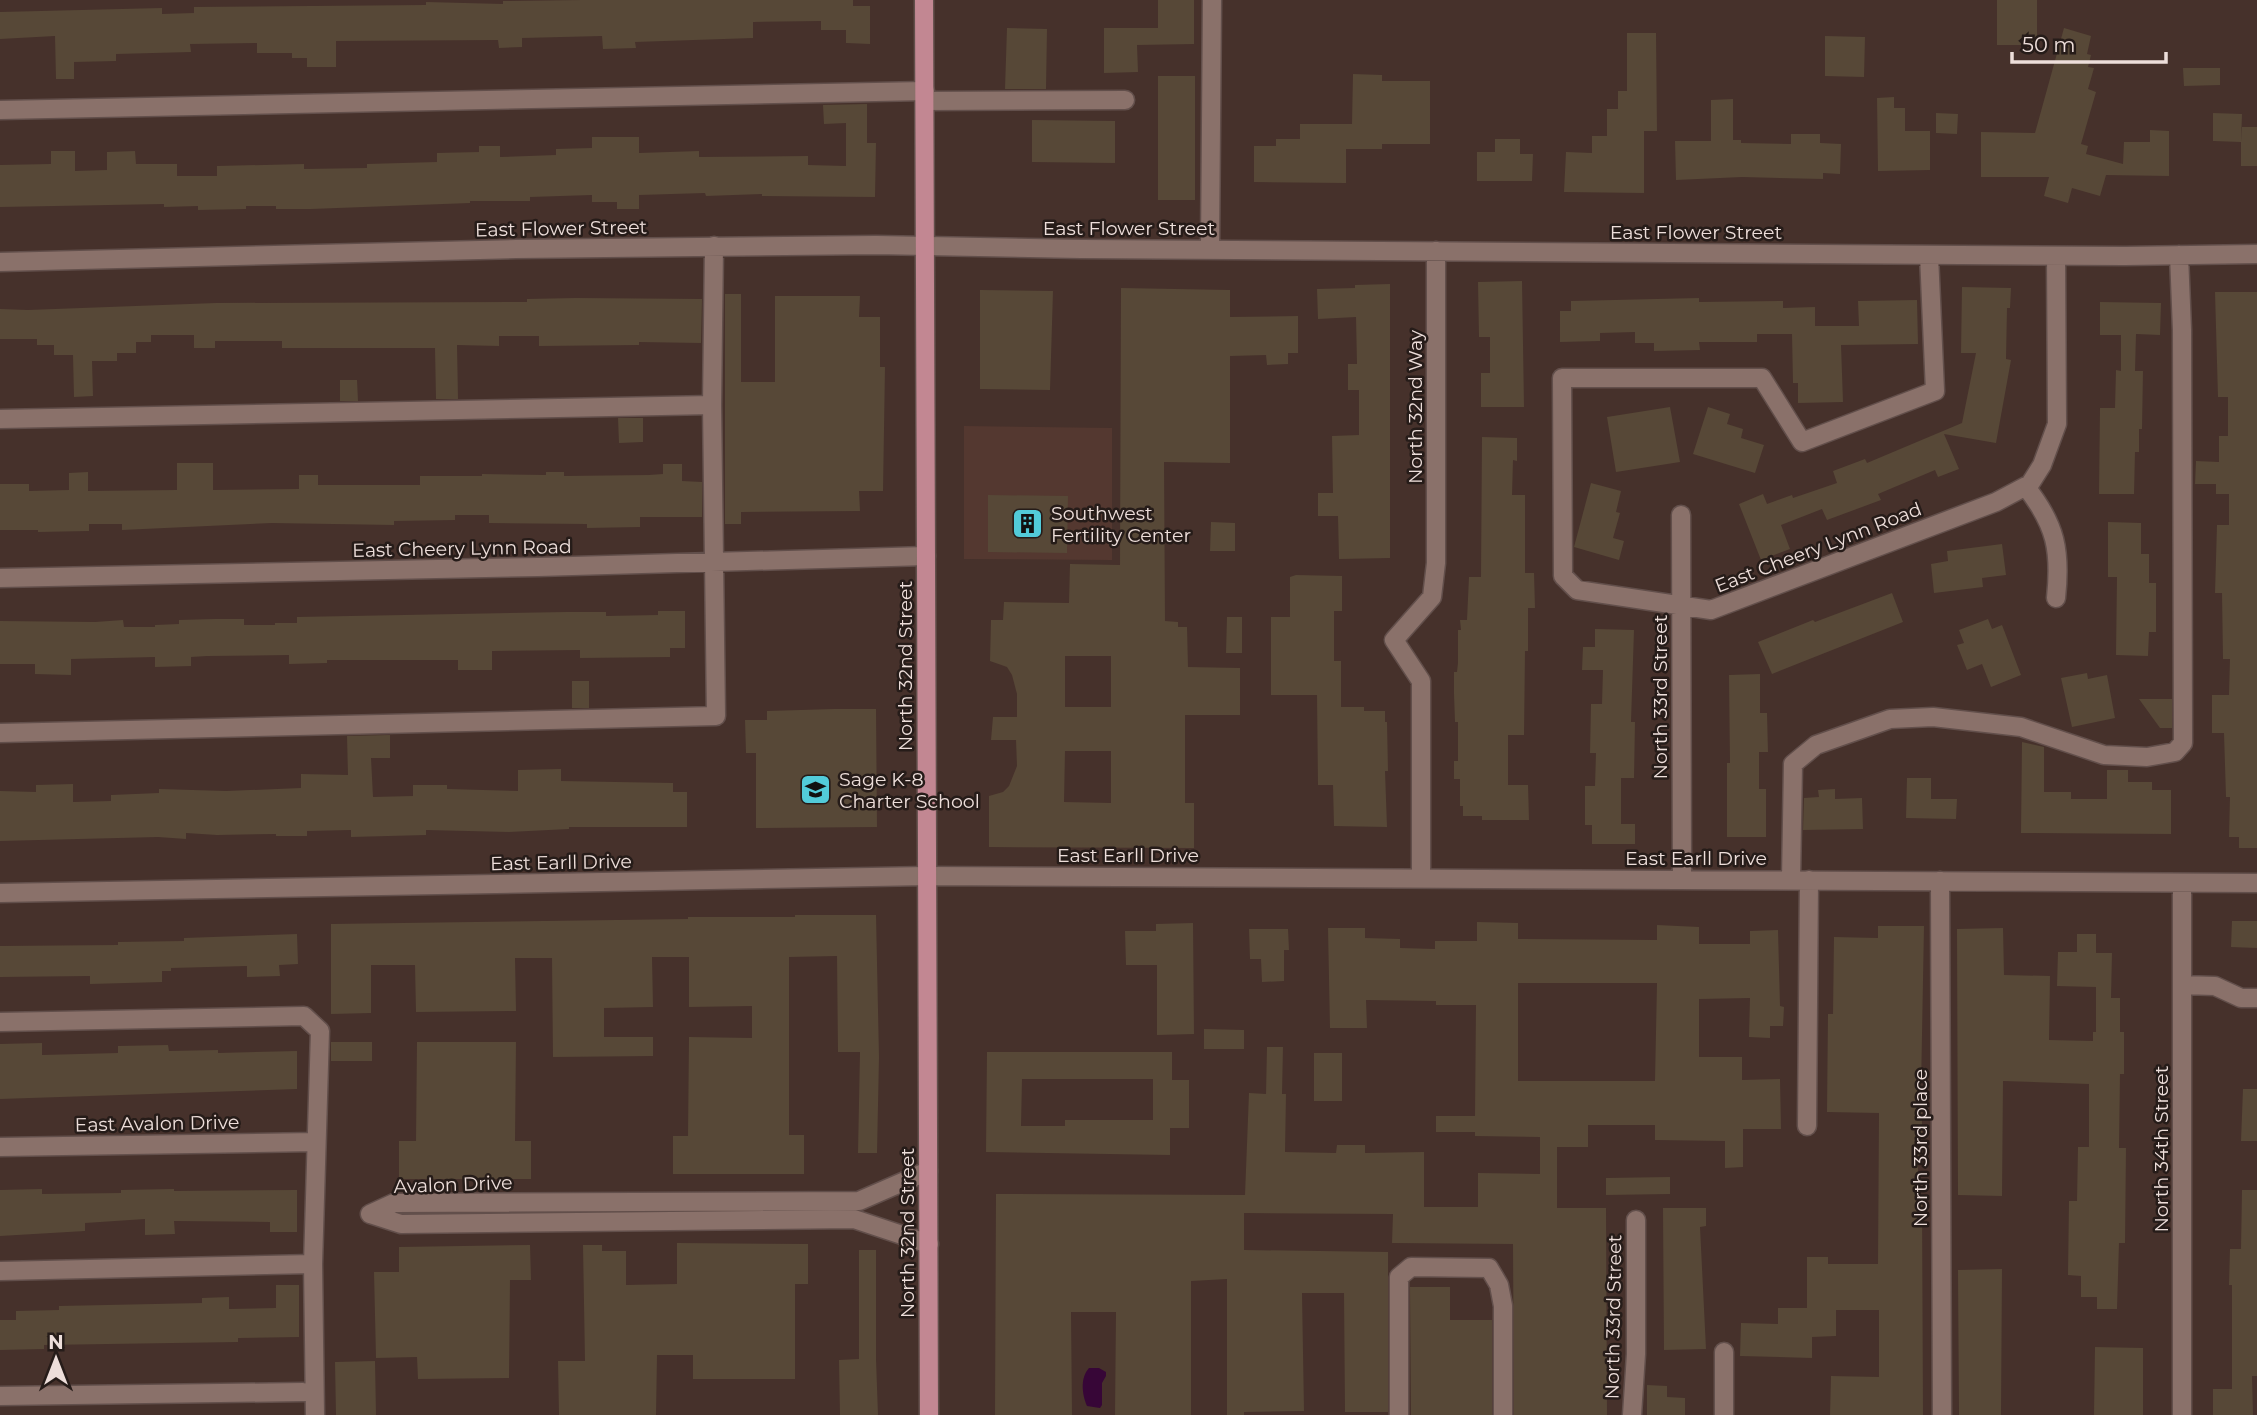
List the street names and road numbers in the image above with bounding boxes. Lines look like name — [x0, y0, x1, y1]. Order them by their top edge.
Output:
street label: East Flower Street — [475, 215, 648, 242]
street label: East Flower Street — [1043, 217, 1216, 240]
street label: East Flower Street — [1610, 221, 1783, 244]
street label: North 32nd Way — [1404, 329, 1427, 484]
street label: East Cheery Lynn Road — [1712, 497, 1925, 598]
street label: East Cheery Lynn Road — [352, 535, 572, 562]
street label: North 32nd Street — [894, 581, 917, 751]
street label: North 33rd Street — [1649, 614, 1672, 779]
street label: East Earll Drive — [1057, 844, 1199, 867]
street label: East Earll Drive — [1625, 847, 1767, 870]
street label: East Earll Drive — [490, 850, 632, 875]
street label: North 34th Street — [2150, 1065, 2173, 1233]
street label: North 33rd place — [1909, 1069, 1932, 1227]
street label: East Avalon Drive — [75, 1111, 240, 1136]
street label: North 32nd Street — [896, 1148, 919, 1318]
street label: Avalon Drive — [393, 1171, 513, 1198]
street label: North 33rd Street — [1601, 1234, 1626, 1400]

